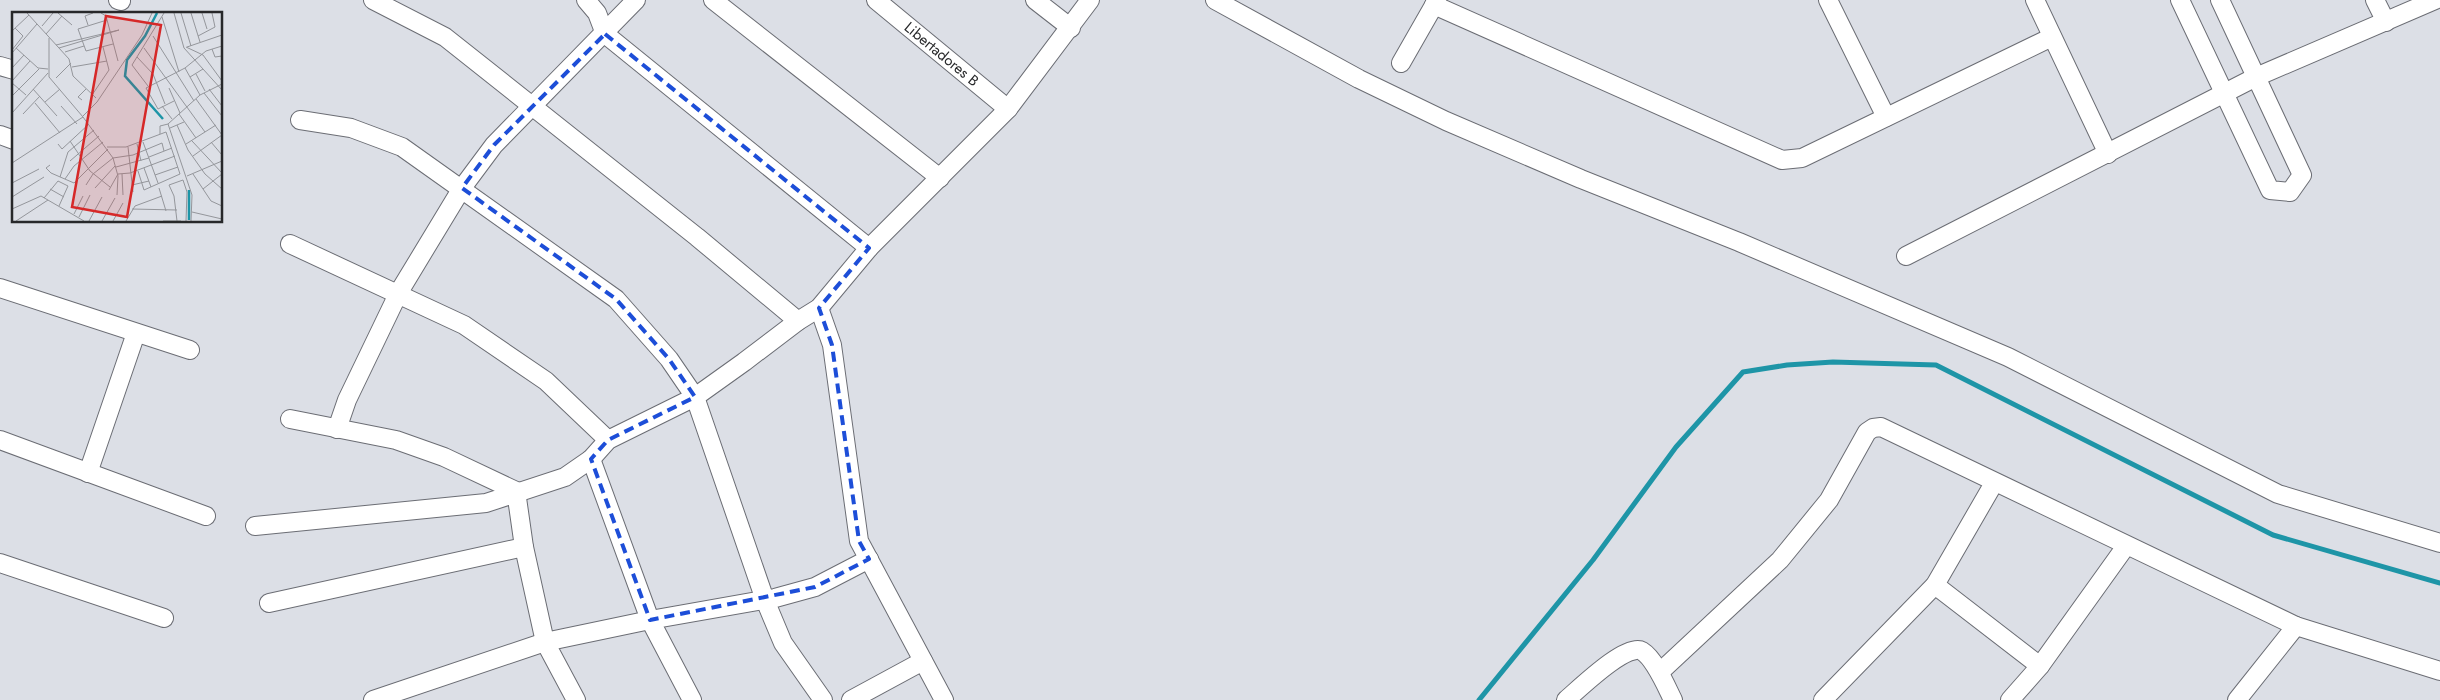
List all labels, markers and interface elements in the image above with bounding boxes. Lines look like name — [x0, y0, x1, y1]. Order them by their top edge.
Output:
inset map — [12, 12, 222, 222]
street label: Libertadores B — [899, 17, 984, 92]

